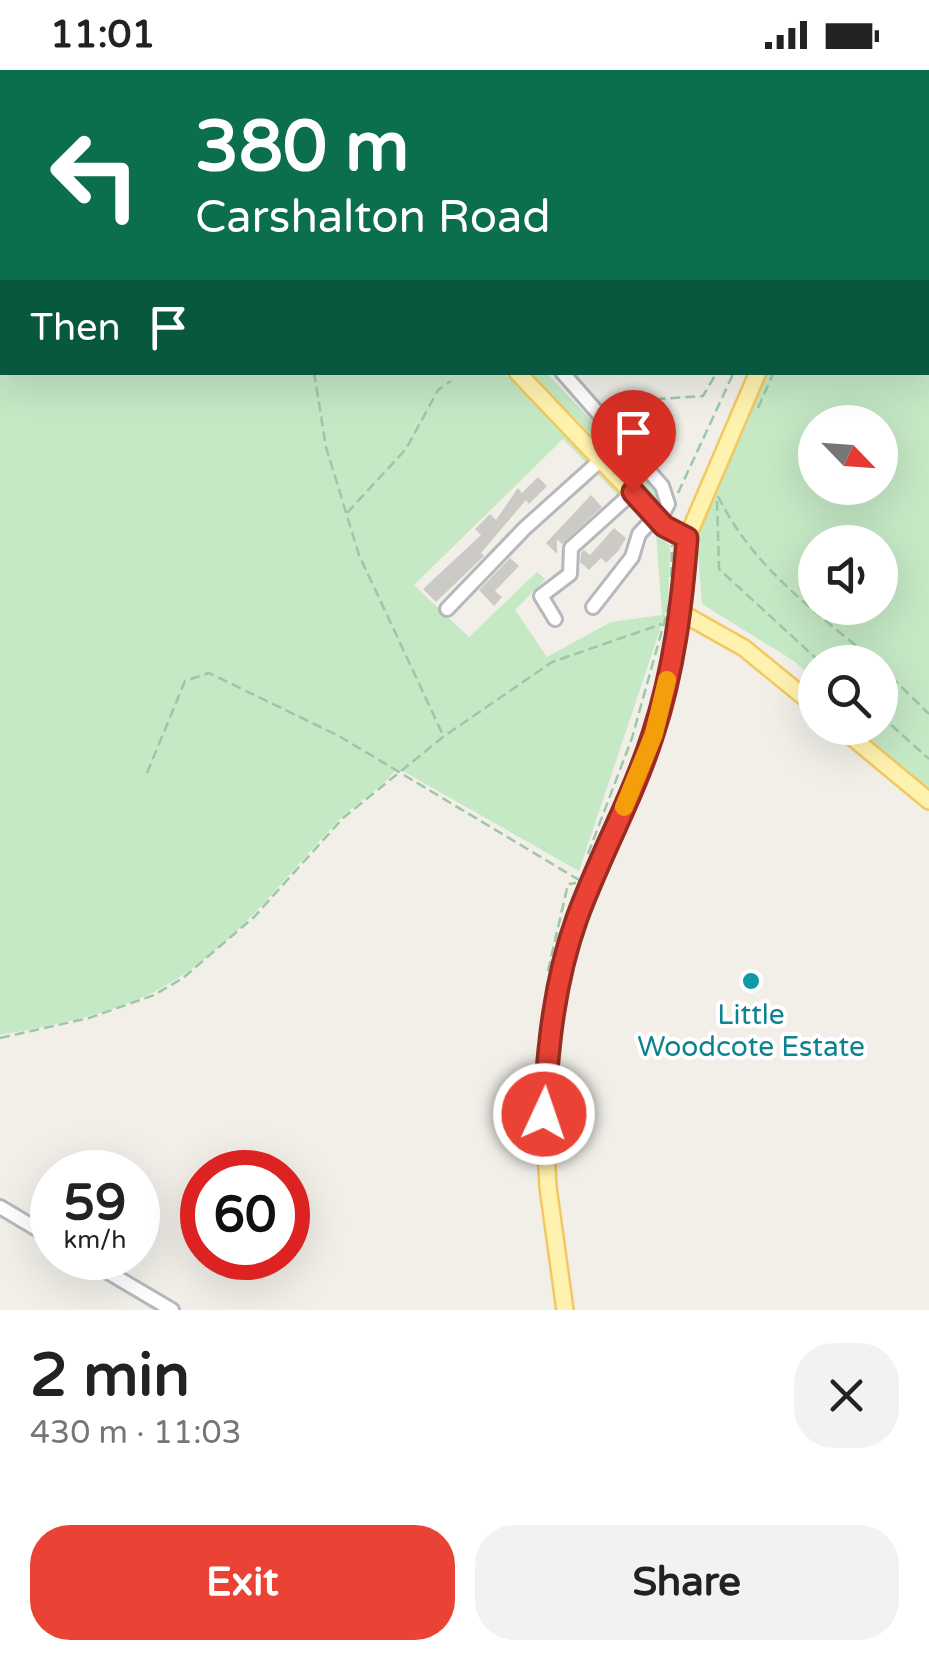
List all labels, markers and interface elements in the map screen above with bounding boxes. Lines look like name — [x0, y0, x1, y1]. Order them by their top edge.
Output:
text: 11:01 — [50, 12, 155, 58]
text: 380 m — [195, 106, 409, 190]
icon: left — [30, 110, 160, 240]
text: Carshalton Road — [195, 191, 551, 245]
icon: arrive — [141, 300, 196, 355]
text: Then — [30, 305, 121, 351]
pin — [591, 390, 676, 493]
icon: arrive — [606, 405, 661, 460]
north arrow — [798, 405, 898, 505]
map controls — [798, 405, 898, 745]
button: sound — [798, 525, 898, 625]
button: search — [798, 645, 898, 745]
marker: Little Woodcote Estate — [740, 970, 762, 992]
place label: Little Woodcote Estate — [637, 998, 865, 1064]
position arrow — [492, 1062, 596, 1166]
speed limit sign: 60 — [180, 1150, 310, 1280]
text: 59 — [64, 1173, 126, 1233]
text: km/h — [64, 1225, 126, 1255]
text: 2 min — [30, 1340, 190, 1412]
button: close — [794, 1343, 899, 1448]
text: 430 m · 11:03 — [30, 1414, 242, 1452]
button: Exit — [30, 1525, 455, 1640]
button: Share — [475, 1525, 899, 1640]

